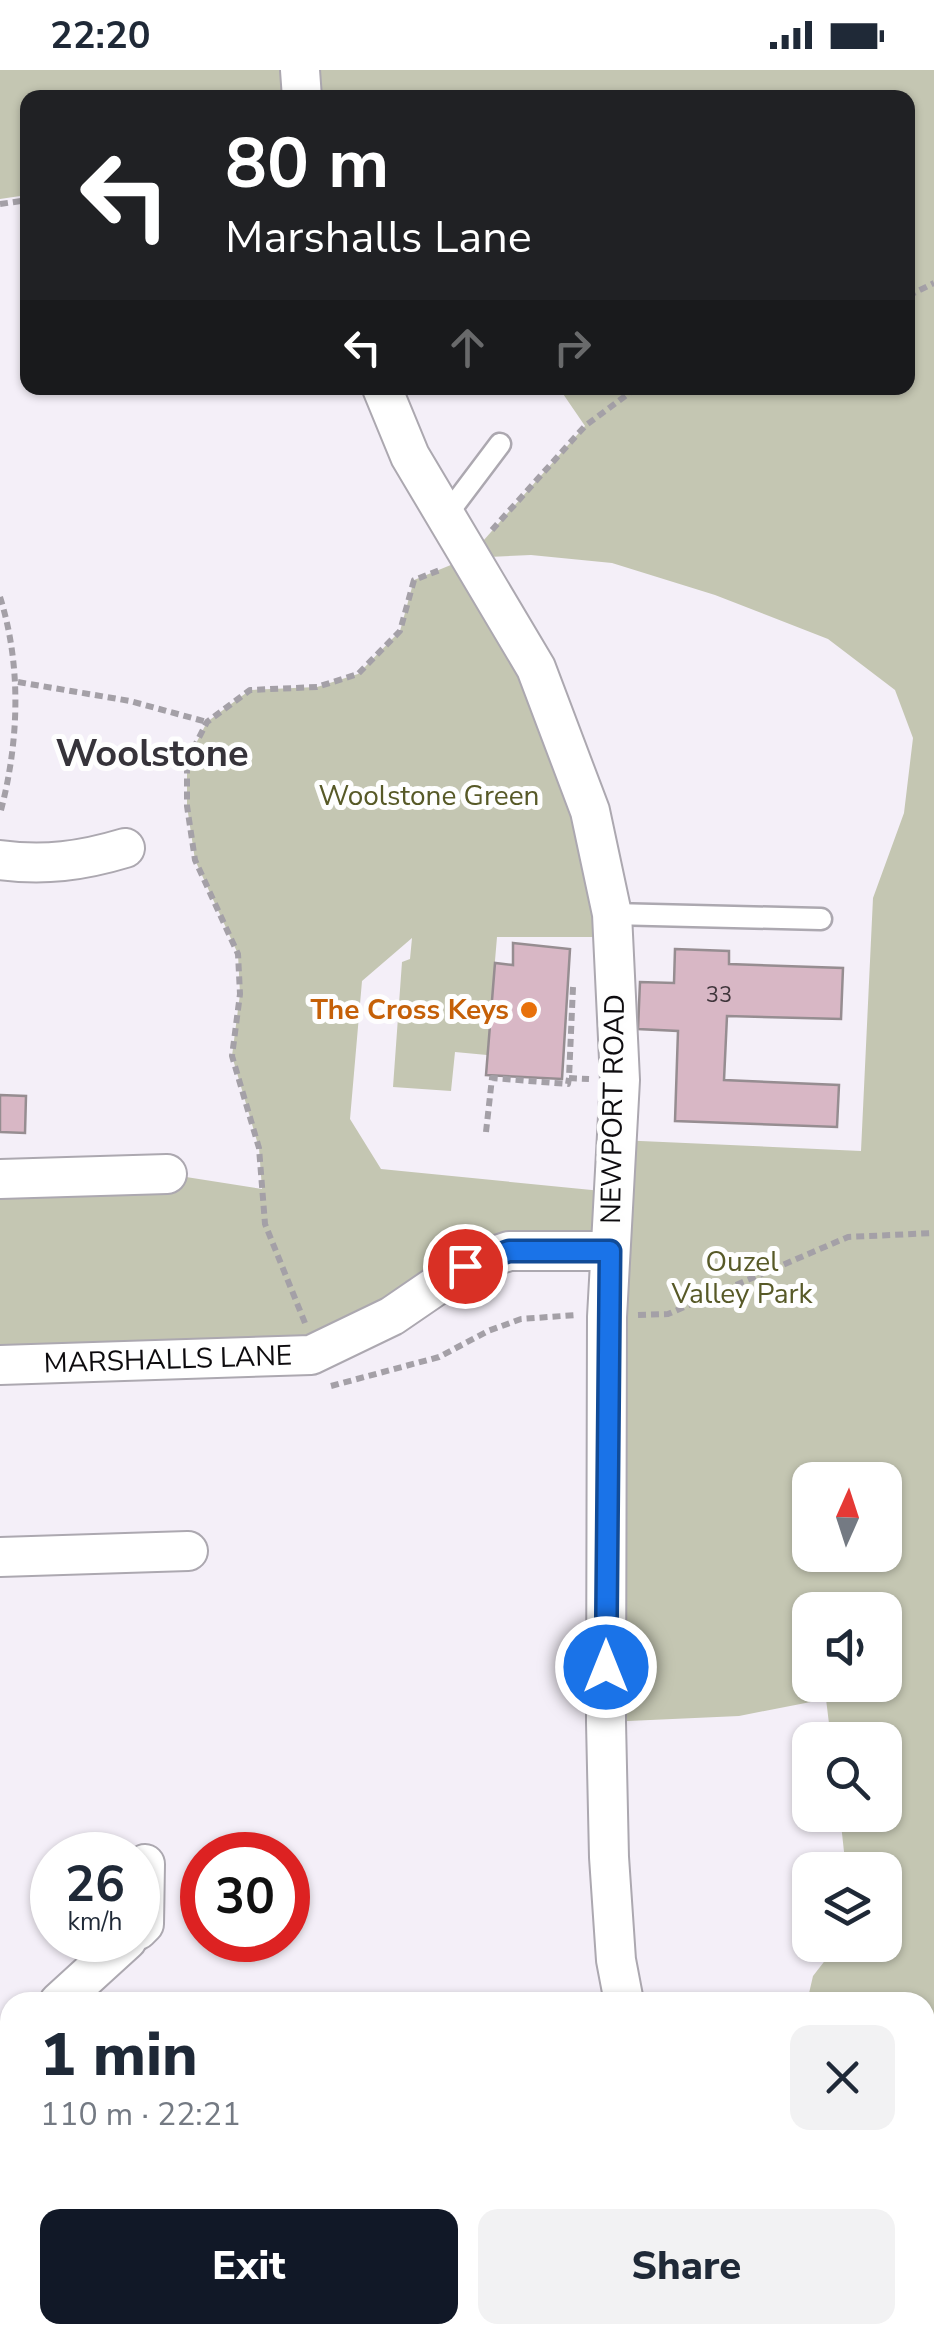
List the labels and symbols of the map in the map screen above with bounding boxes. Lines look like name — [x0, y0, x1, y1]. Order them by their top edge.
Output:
district label: Woolstone — [55, 728, 249, 779]
park label: Woolstone Green — [319, 777, 539, 815]
house number: 33 — [706, 980, 732, 1010]
place label: The Cross Keys — [310, 991, 509, 1029]
street label: NEWPORT ROAD — [592, 994, 634, 1224]
marker: The Cross Keys — [518, 999, 540, 1021]
pin — [423, 1224, 508, 1309]
park label: Ouzel Valley Park — [670, 1243, 814, 1313]
street label: MARSHALLS LANE — [43, 1337, 293, 1383]
north arrow — [792, 1462, 902, 1572]
position arrow — [554, 1615, 658, 1719]
speed limit sign: 30 — [180, 1832, 310, 1962]

